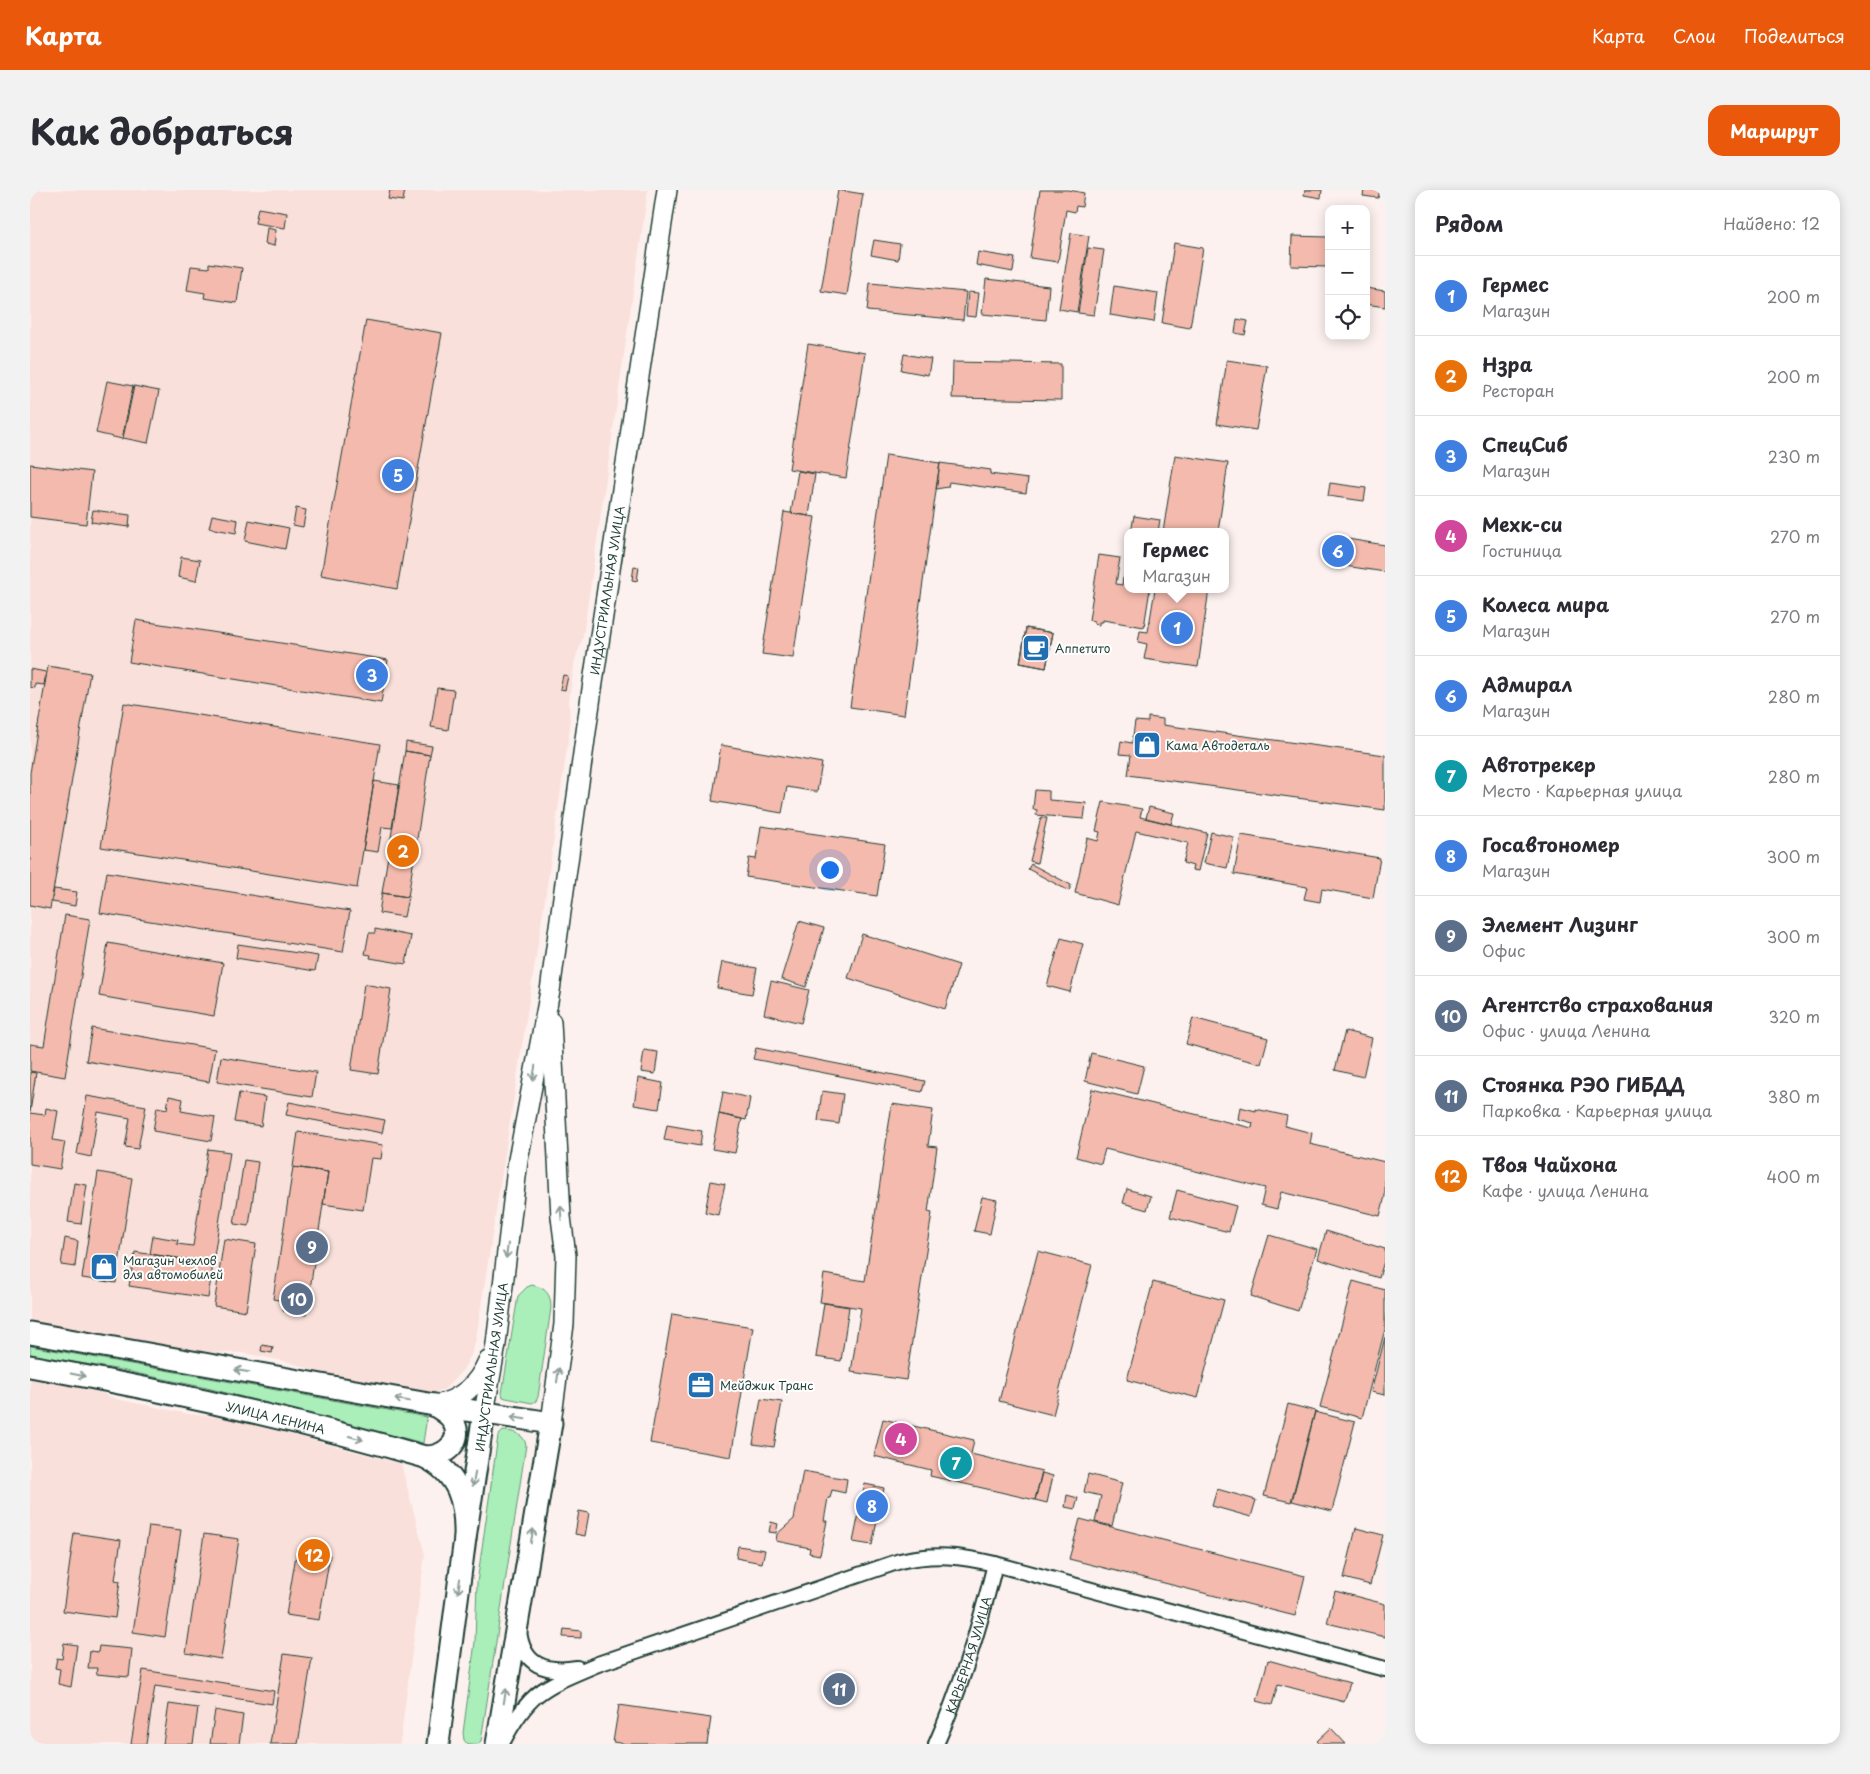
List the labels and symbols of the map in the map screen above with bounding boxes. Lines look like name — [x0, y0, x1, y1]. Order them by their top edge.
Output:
pin: 5 — [382, 456, 414, 494]
street label: ИНДУСТРИАЛЬНАЯ УЛИЦА — [585, 505, 628, 676]
pin: 6 — [1322, 532, 1354, 570]
pin: 1 — [1161, 609, 1193, 647]
cafe icon: Аппетито — [1021, 633, 1051, 663]
place label: Аппетито — [1055, 639, 1111, 657]
pin: 3 — [356, 656, 388, 694]
shop icon: Кама Автодеталь — [1132, 730, 1162, 760]
place label: Кама Автодеталь — [1166, 736, 1270, 754]
pin: 2 — [387, 832, 419, 870]
your location — [817, 857, 843, 883]
one-way arrow — [529, 1065, 539, 1081]
one-way arrow — [557, 1206, 566, 1222]
pin: 9 — [296, 1228, 328, 1266]
one-way arrow — [502, 1243, 512, 1259]
place label: Магазин чехлов для автомобилей — [123, 1251, 223, 1283]
shop icon: Магазин чехлов для автомобилей — [89, 1252, 119, 1282]
pin: 10 — [281, 1280, 313, 1318]
street label: ИНДУСТРИАЛЬНАЯ УЛИЦА — [470, 1281, 512, 1453]
one-way arrow — [234, 1366, 250, 1376]
one-way arrow — [553, 1368, 563, 1384]
office icon: Мейджик Транс — [686, 1370, 716, 1400]
one-way arrow — [70, 1371, 86, 1381]
place label: Мейджик Транс — [720, 1376, 814, 1394]
one-way arrow — [394, 1394, 410, 1404]
street label: УЛИЦА ЛЕНИНА — [224, 1397, 327, 1438]
one-way arrow — [510, 1413, 526, 1423]
pin: 4 — [885, 1420, 917, 1458]
one-way arrow — [347, 1434, 363, 1444]
pin: 7 — [940, 1444, 972, 1482]
one-way arrow — [469, 1471, 479, 1487]
pin: 8 — [856, 1487, 888, 1525]
one-way arrow — [528, 1528, 538, 1544]
pin: 12 — [298, 1536, 330, 1574]
one-way arrow — [453, 1578, 463, 1594]
street label: КАРЬЕРНАЯ УЛИЦА — [941, 1594, 995, 1716]
pin: 11 — [823, 1670, 855, 1708]
one-way arrow — [501, 1688, 511, 1704]

